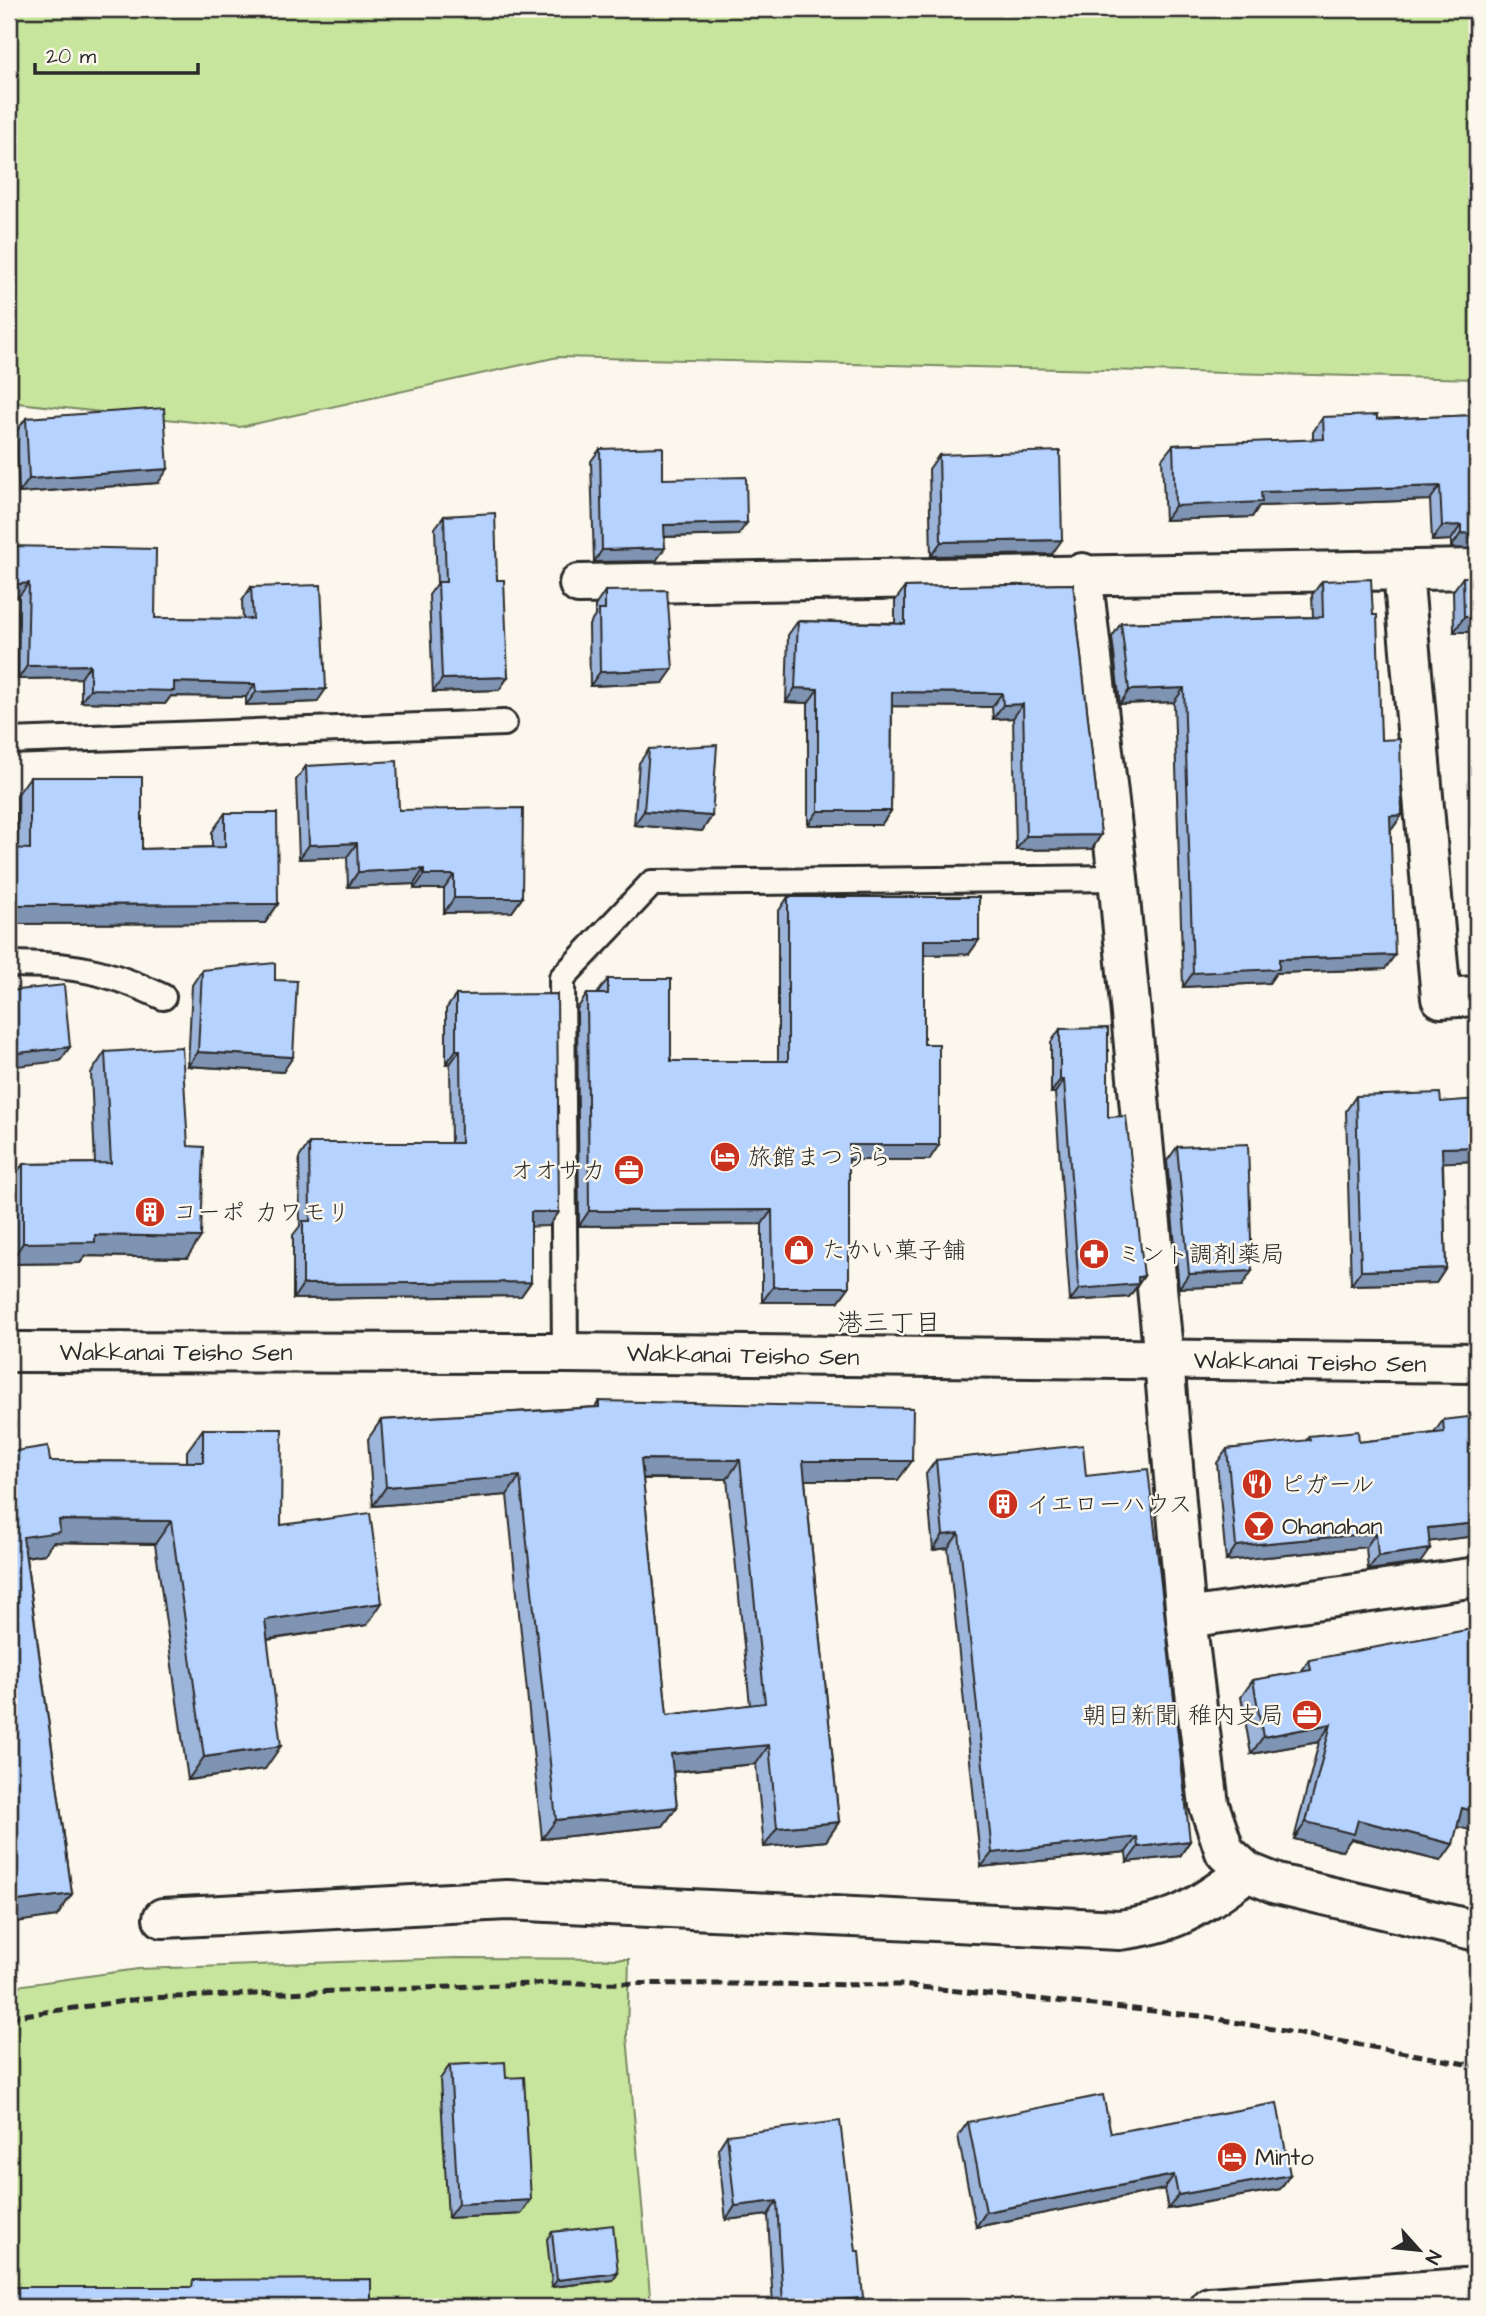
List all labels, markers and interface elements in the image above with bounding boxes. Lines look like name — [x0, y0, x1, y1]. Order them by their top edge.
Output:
scale bar — [35, 32, 198, 76]
text: 20 m — [46, 42, 97, 71]
hotel icon: 旅館まつうら — [708, 1140, 742, 1174]
place label: 旅館まつうら — [748, 1141, 892, 1175]
office icon: オオサカ — [612, 1153, 646, 1187]
place label: オオサカ — [510, 1154, 606, 1188]
building icon: コーポ カワモリ — [133, 1195, 167, 1229]
place label: コーポ カワモリ — [173, 1196, 351, 1230]
shop icon: たかい菓子舗 — [782, 1233, 816, 1267]
place label: たかい菓子舗 — [822, 1234, 966, 1268]
pharmacy icon: ミント調剤薬局 — [1077, 1237, 1111, 1271]
place label: ミント調剤薬局 — [1117, 1238, 1285, 1272]
district label: 港三丁目 — [837, 1305, 941, 1341]
street label: Wakkanai Teisho Sen — [60, 1336, 292, 1370]
street label: Wakkanai Teisho Sen — [626, 1337, 860, 1375]
street label: Wakkanai Teisho Sen — [1193, 1344, 1427, 1382]
restaurant icon: ピガール — [1240, 1467, 1274, 1501]
place label: ピガール — [1280, 1468, 1375, 1502]
building icon: イエローハウス — [986, 1487, 1020, 1521]
place label: イエローハウス — [1026, 1488, 1193, 1522]
bar icon: Ohanahan — [1242, 1509, 1276, 1543]
place label: Ohanahan — [1282, 1510, 1382, 1544]
office icon: 朝日新聞 稚内支局 — [1290, 1698, 1324, 1732]
place label: 朝日新聞 稚内支局 — [1082, 1699, 1284, 1733]
hotel icon: Minto — [1215, 2140, 1249, 2174]
place label: Minto — [1255, 2141, 1314, 2175]
north arrow — [1384, 2214, 1454, 2284]
text: N — [1418, 2246, 1448, 2269]

